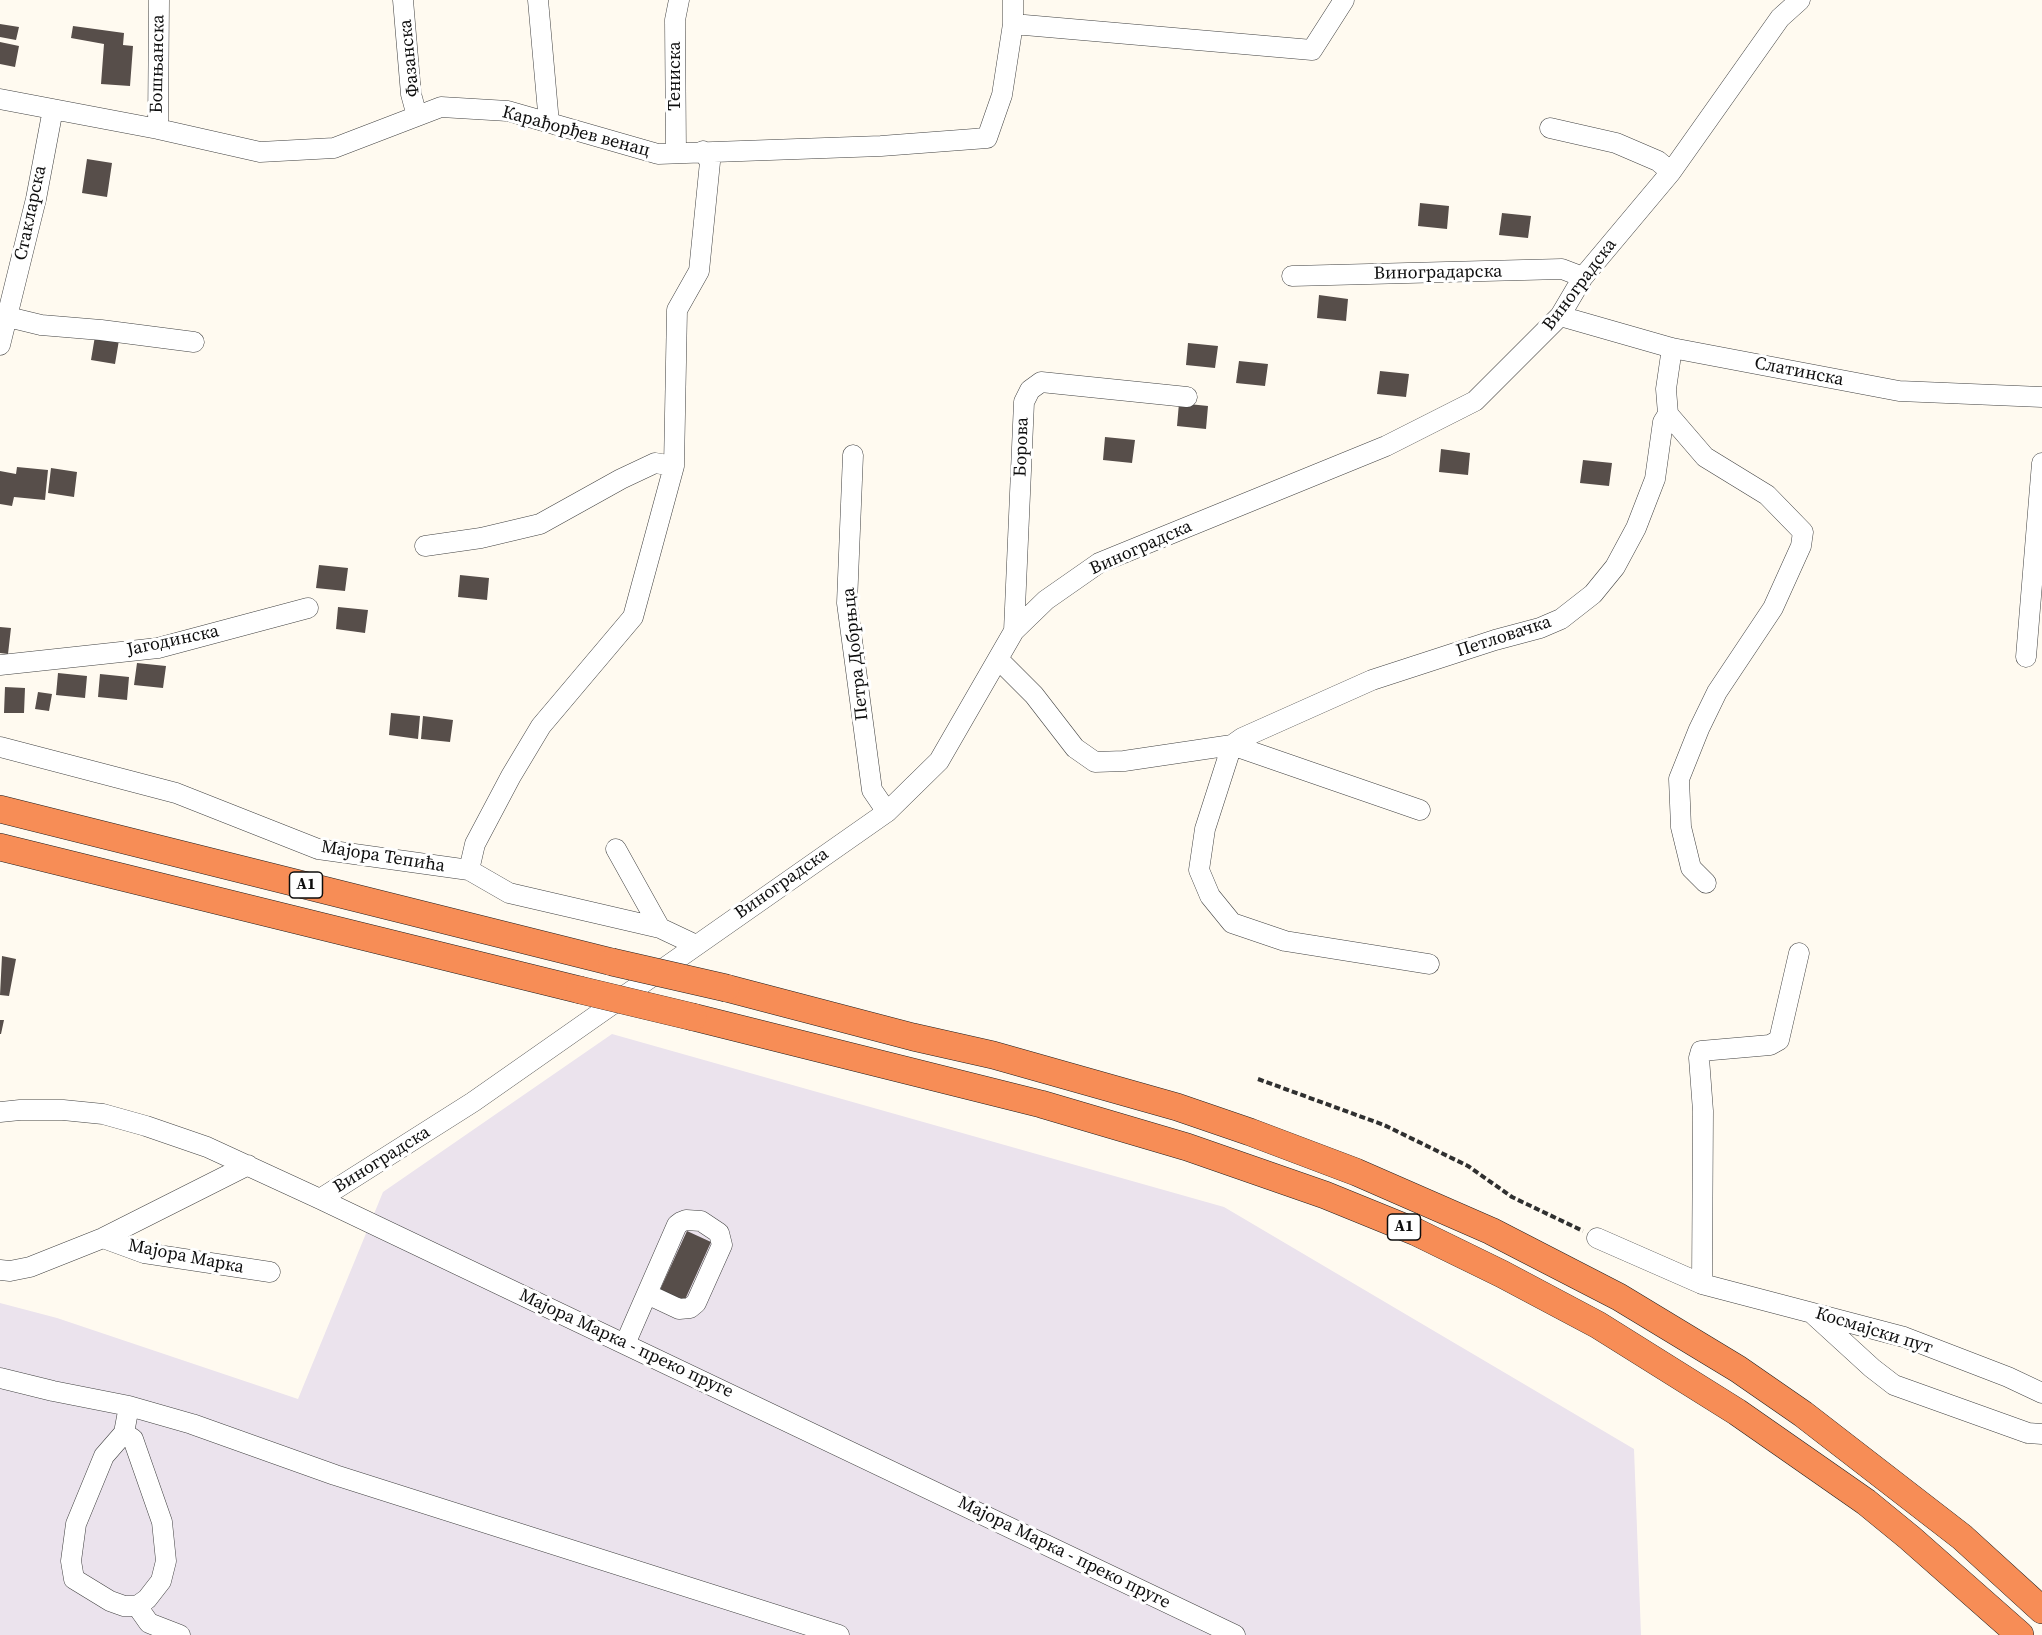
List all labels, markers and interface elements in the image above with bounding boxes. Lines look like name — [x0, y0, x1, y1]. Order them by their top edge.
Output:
street label: Бошњанска — [146, 14, 170, 114]
street label: Фазанска — [395, 18, 425, 98]
street label: Тениска — [664, 41, 686, 111]
street label: Карађорђев венац — [500, 102, 652, 162]
street label: Стакларска — [10, 164, 52, 262]
street label: Виноградска — [1538, 235, 1622, 335]
street label: Виноградарска — [1373, 261, 1503, 285]
street label: Слатинска — [1753, 353, 1845, 391]
street label: Борова — [1010, 417, 1034, 477]
street label: Виноградска — [1087, 516, 1195, 580]
street label: Петра Добрњца — [838, 586, 874, 722]
street label: Петловачка — [1454, 611, 1554, 663]
street label: Јагодинска — [125, 621, 221, 661]
street label: Мајора Тепића — [319, 837, 447, 877]
street label: Виноградска — [731, 844, 833, 924]
road number: A1 — [290, 872, 322, 898]
street label: Виноградска — [330, 1122, 434, 1198]
road number: A1 — [1388, 1214, 1420, 1240]
street label: Мајора Марка — [126, 1235, 246, 1279]
street label: Мајора Марка - преко пруге — [515, 1285, 737, 1403]
street label: Космајски пут — [1813, 1303, 1935, 1359]
street label: Мајора Марка - преко пруге — [954, 1492, 1174, 1614]

